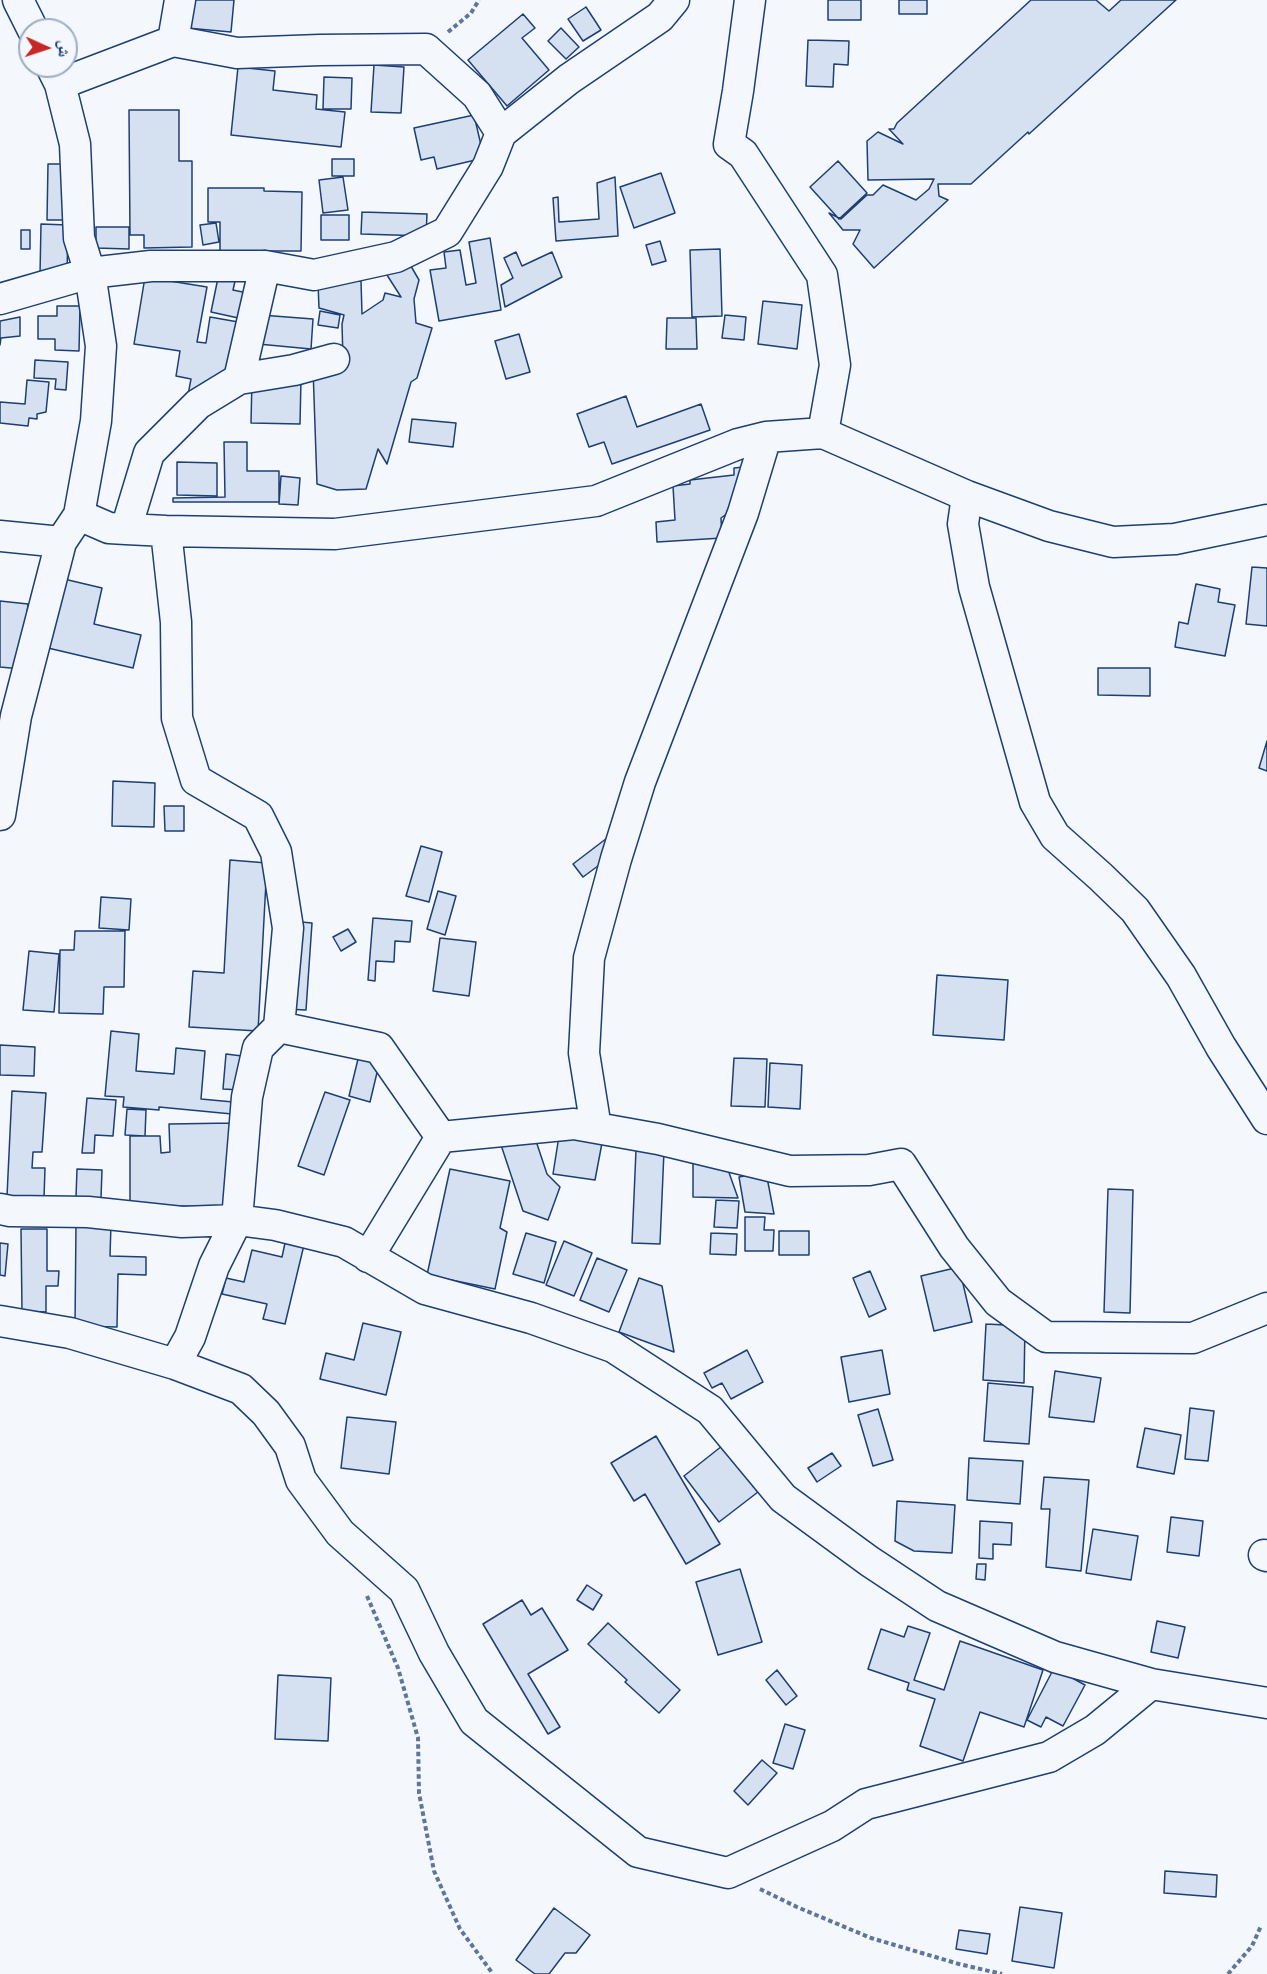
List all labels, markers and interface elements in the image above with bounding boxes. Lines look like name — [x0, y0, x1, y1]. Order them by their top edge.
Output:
north arrow — [18, 18, 78, 78]
text: ش — [54, 40, 75, 58]

